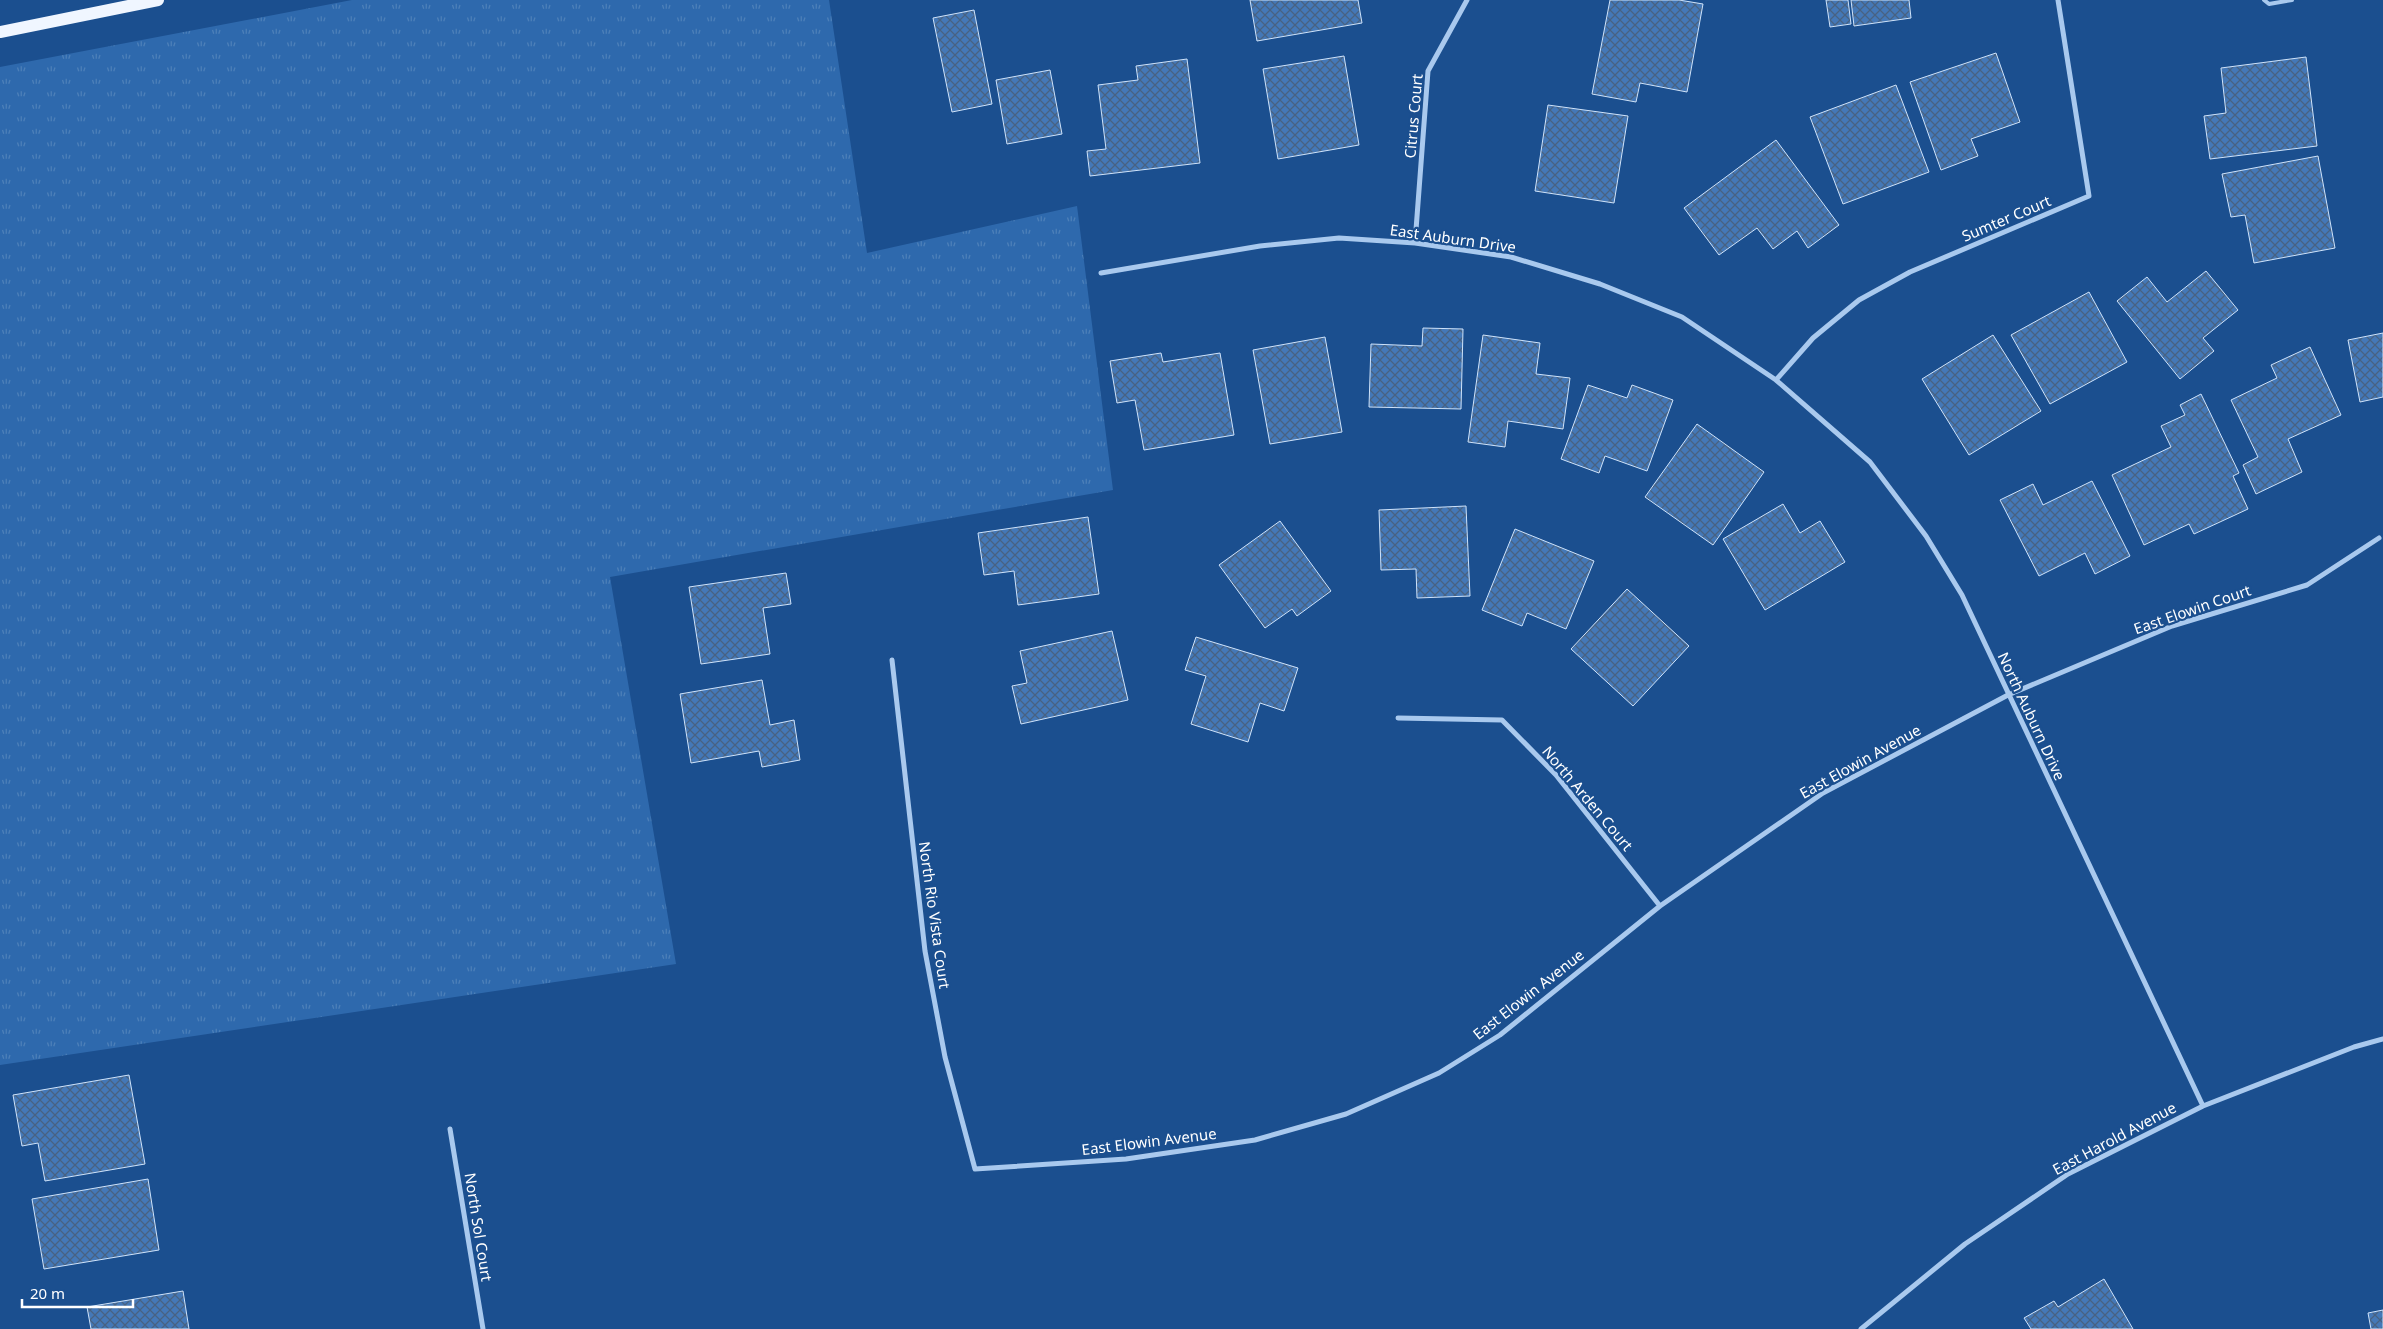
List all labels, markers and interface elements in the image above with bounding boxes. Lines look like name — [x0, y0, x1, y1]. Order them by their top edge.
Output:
street label: Citrus Court — [1399, 72, 1427, 159]
street label: Sumter Court — [1958, 190, 2054, 246]
street label: East Auburn Drive — [1389, 219, 1517, 257]
street label: East Elowin Court — [2131, 579, 2254, 638]
street label: North Auburn Drive — [1994, 649, 2070, 783]
street label: East Elowin Avenue — [1796, 719, 1924, 803]
street label: North Arden Court — [1538, 741, 1638, 855]
street label: North Rio Vista Court — [915, 840, 955, 991]
street label: East Elowin Avenue — [1468, 944, 1588, 1044]
street label: East Harold Avenue — [2049, 1097, 2179, 1179]
street label: East Elowin Avenue — [1080, 1123, 1218, 1159]
street label: North Sol Court — [461, 1171, 498, 1283]
scale bar — [22, 1276, 134, 1308]
text: 20 m — [30, 1283, 65, 1303]

